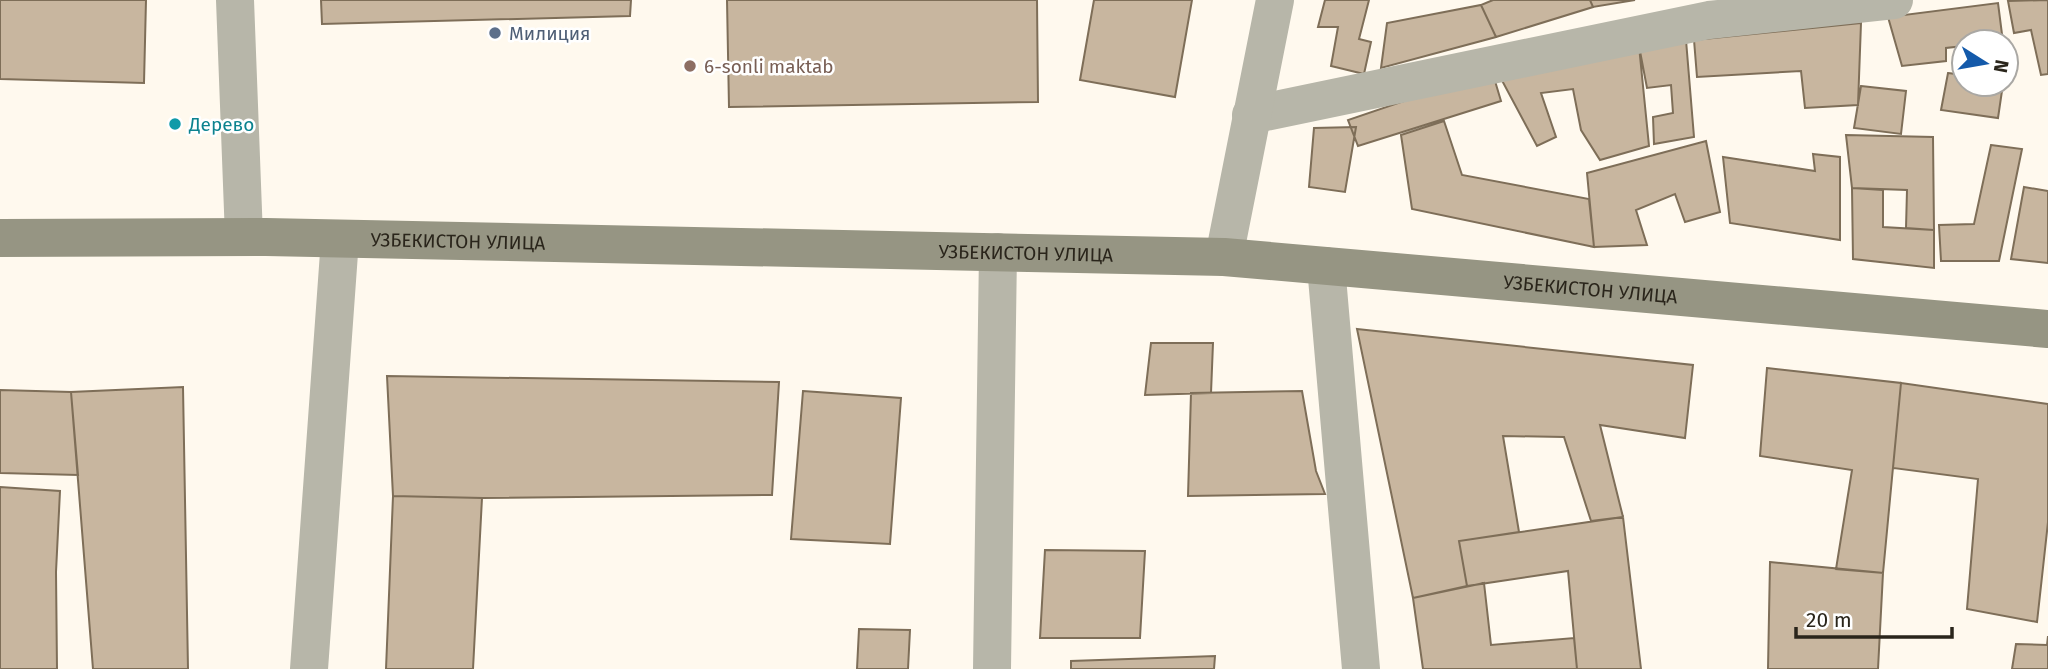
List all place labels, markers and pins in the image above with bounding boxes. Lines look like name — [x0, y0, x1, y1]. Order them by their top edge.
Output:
place label: Милиция — [509, 22, 591, 45]
marker: Милиция — [487, 25, 503, 41]
place label: 6-sonli maktab — [704, 55, 834, 78]
marker: 6-sonli maktab — [682, 58, 698, 74]
place label: Дерево — [188, 113, 254, 136]
marker: Дерево — [167, 116, 183, 132]

